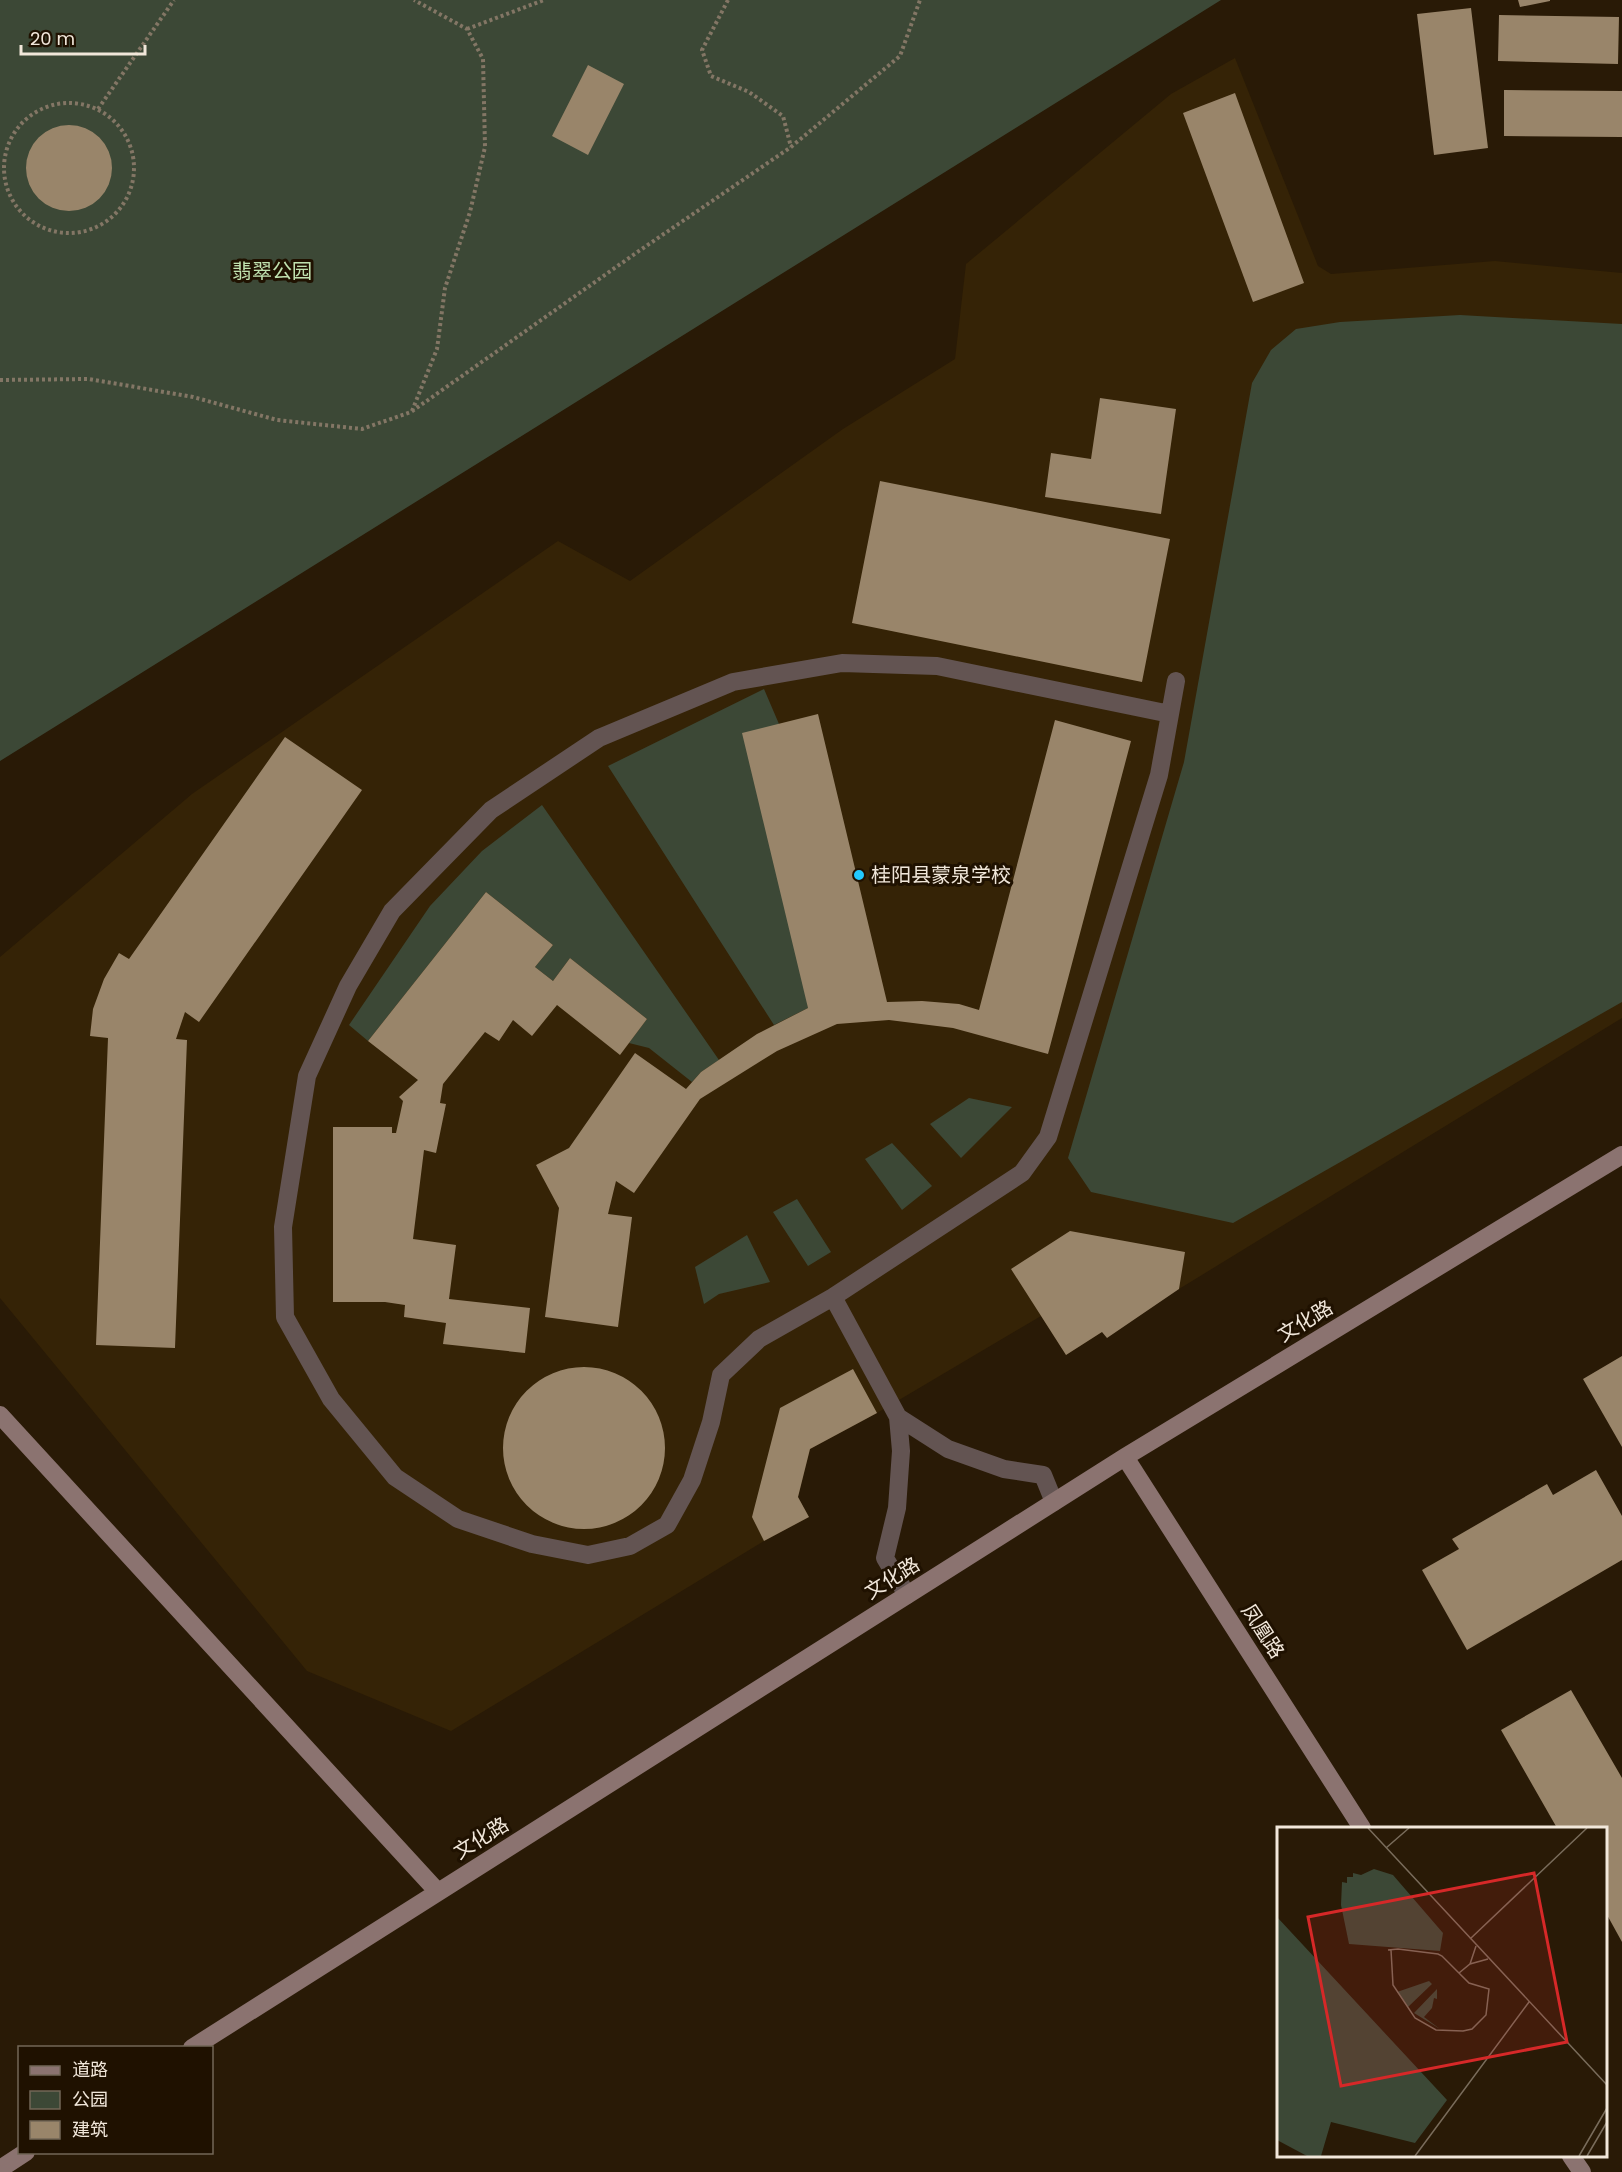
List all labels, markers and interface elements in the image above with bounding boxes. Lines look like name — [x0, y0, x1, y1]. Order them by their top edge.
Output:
scale bar — [21, 18, 146, 56]
text: 20 m — [30, 26, 75, 51]
park label: 翡翠公园 — [232, 257, 312, 285]
place label: 桂阳县蒙泉学校 — [871, 861, 1011, 889]
marker: 桂阳县蒙泉学校 — [852, 868, 866, 882]
street label: 文化路 — [1272, 1294, 1338, 1348]
street label: 文化路 — [859, 1550, 925, 1606]
street label: 凤凰路 — [1235, 1598, 1291, 1664]
street label: 文化路 — [448, 1810, 514, 1866]
inset map — [1277, 1827, 1607, 2157]
legend — [18, 2046, 213, 2154]
text: 道路 — [72, 2057, 108, 2082]
text: 公园 — [72, 2087, 108, 2112]
text: 建筑 — [72, 2117, 108, 2142]

